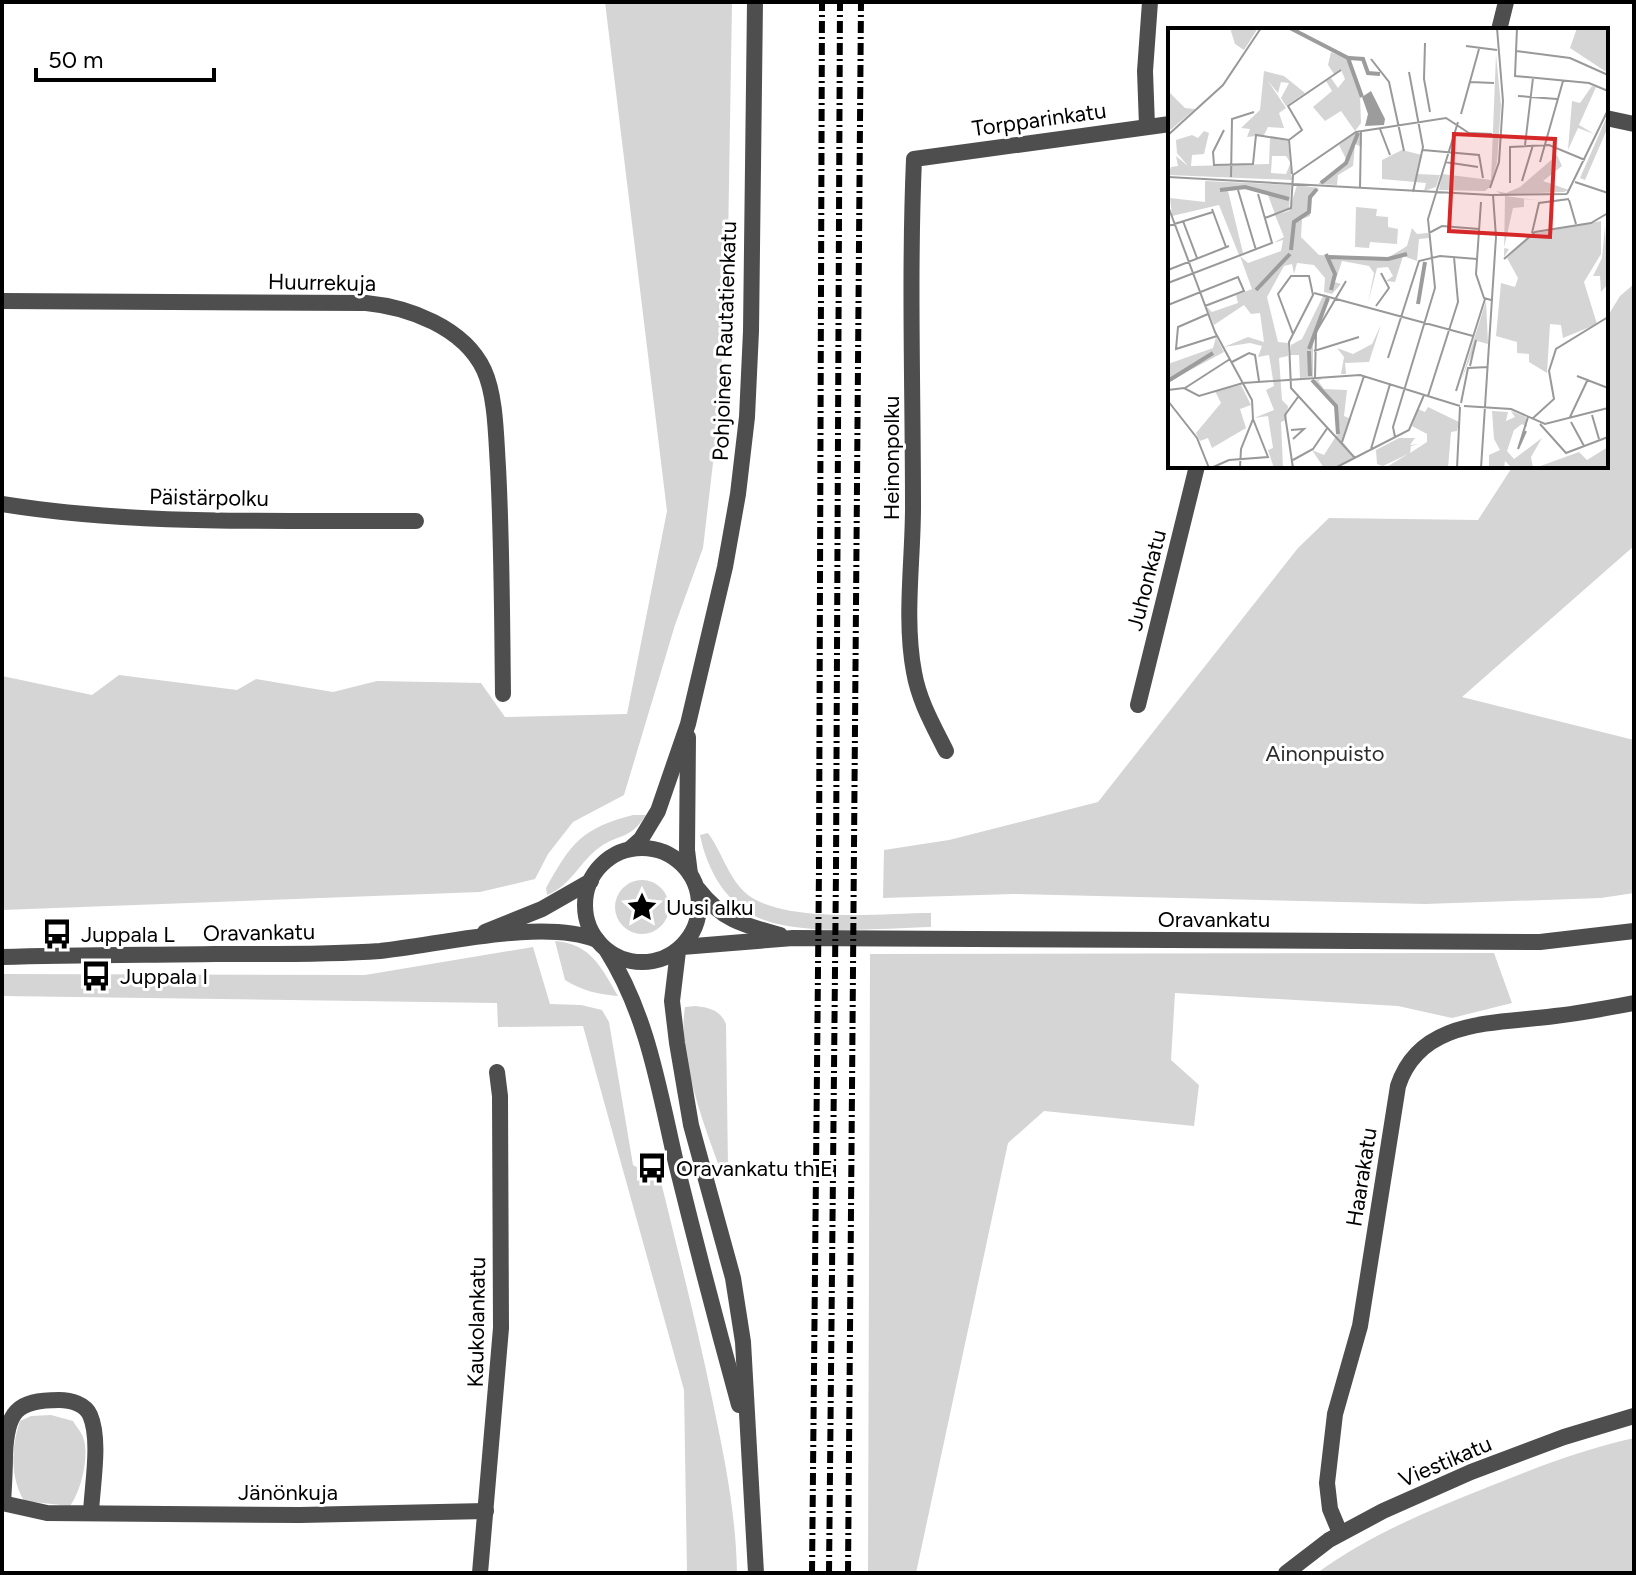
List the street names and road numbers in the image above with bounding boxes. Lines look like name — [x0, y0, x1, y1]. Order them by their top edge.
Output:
street label: Torpparinkatu — [970, 97, 1108, 142]
street label: Pohjoinen Rautatienkatu — [707, 221, 742, 461]
street label: Huurrekuja — [268, 268, 376, 297]
street label: Heinonpolku — [878, 396, 905, 520]
street label: Päistärpolku — [149, 483, 269, 512]
street label: Juhonkatu — [1121, 527, 1172, 633]
street label: Oravankatu — [1158, 906, 1270, 933]
street label: Oravankatu — [203, 918, 315, 947]
street label: Haarakatu — [1340, 1126, 1383, 1229]
street label: Kaukolankatu — [462, 1257, 491, 1387]
street label: Viestikatu — [1395, 1430, 1496, 1493]
street label: Jänönkuja — [238, 1479, 338, 1506]

